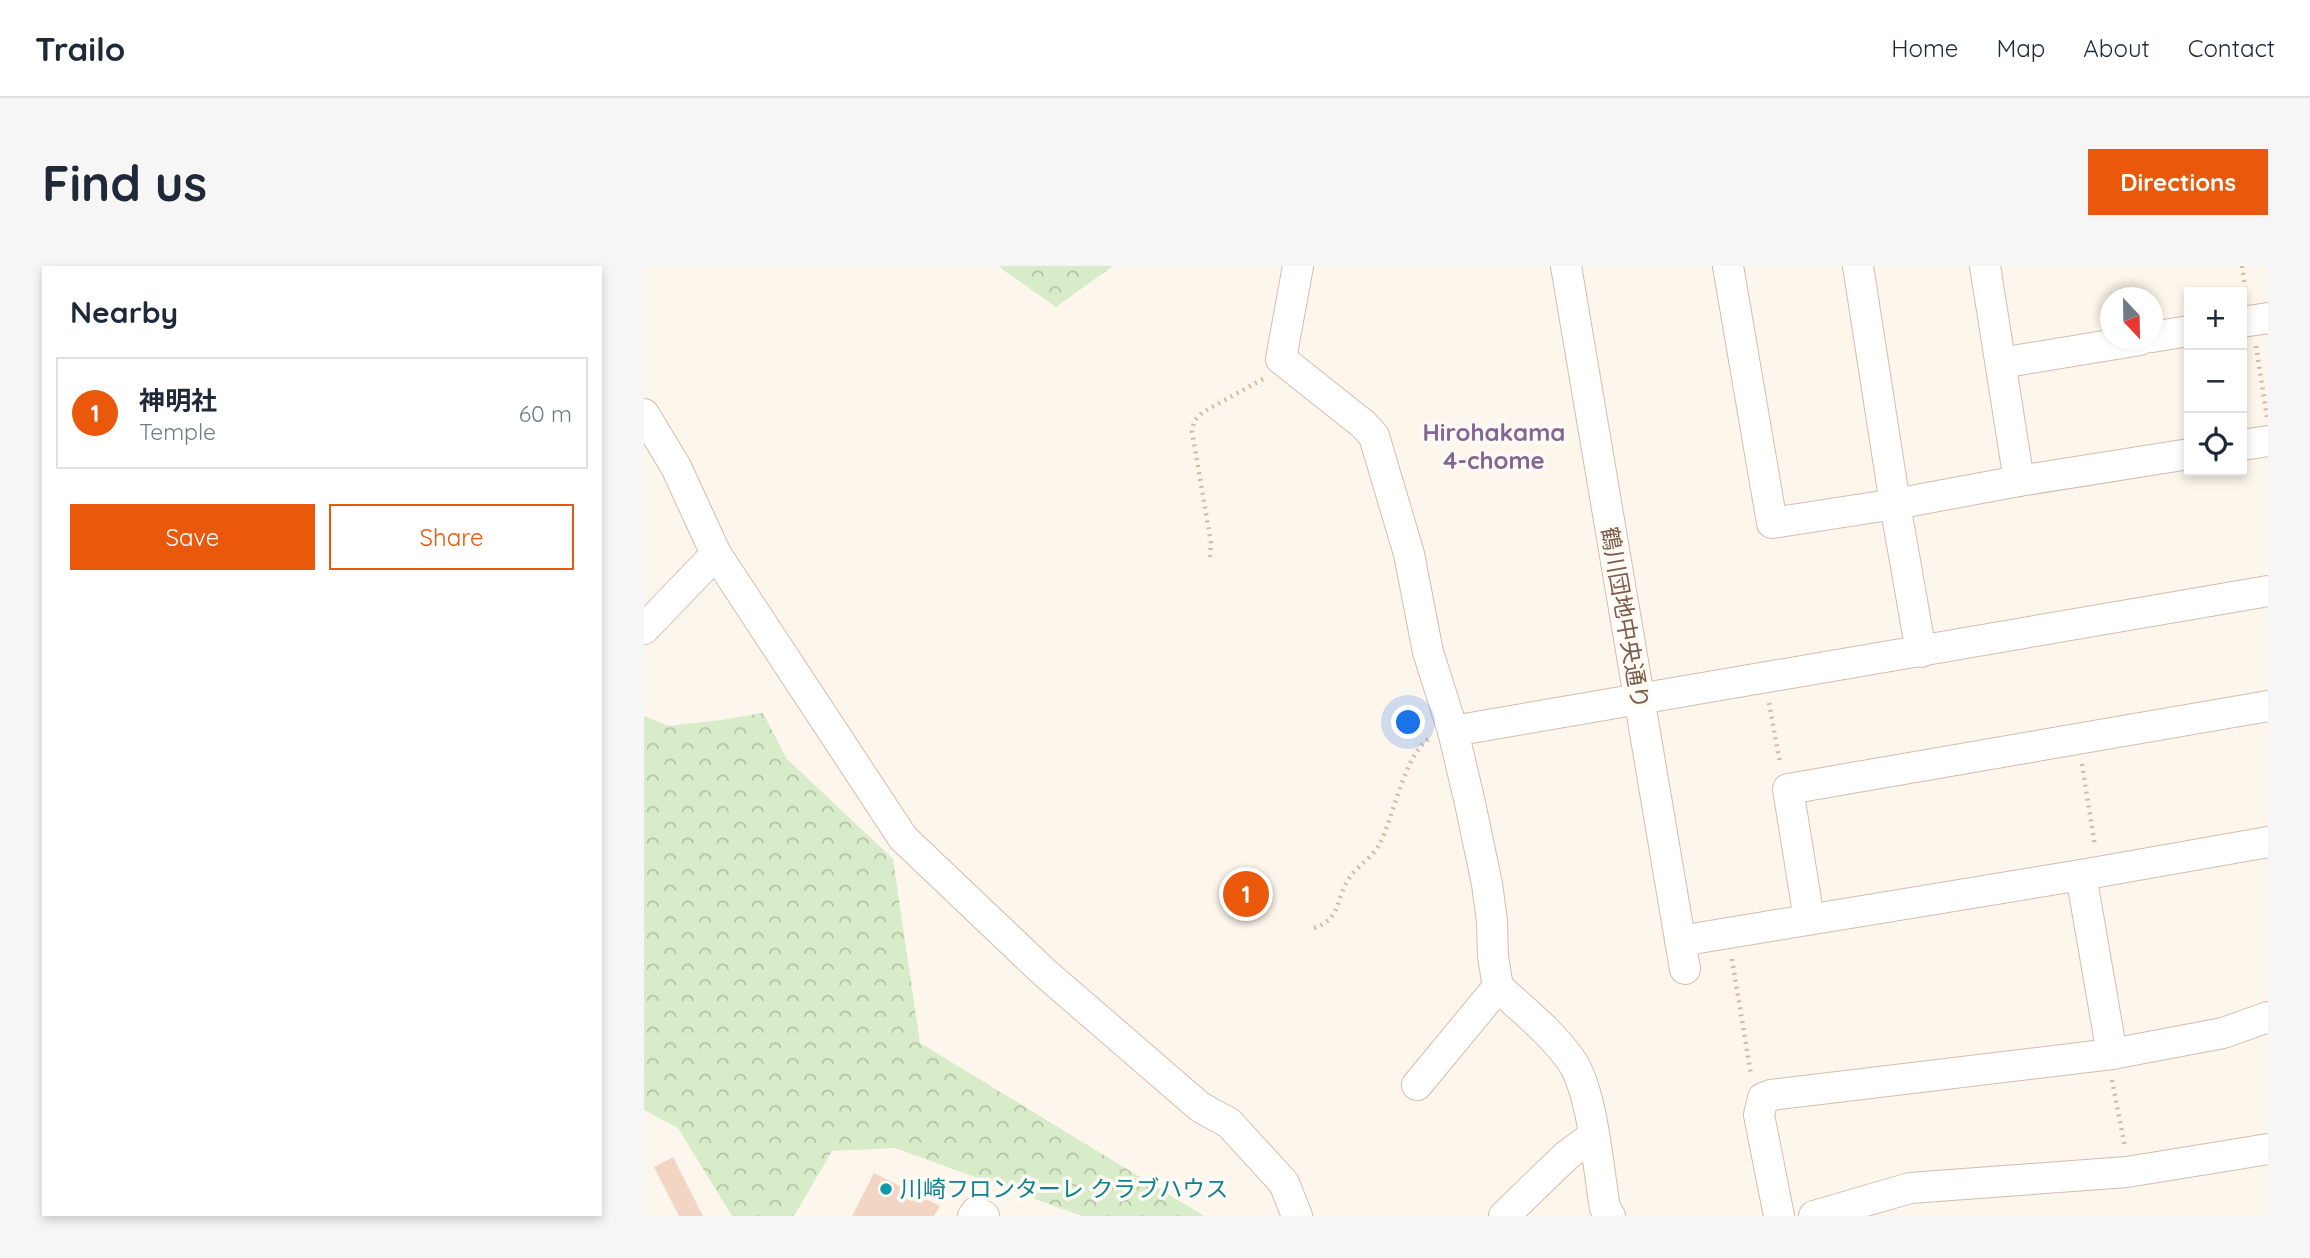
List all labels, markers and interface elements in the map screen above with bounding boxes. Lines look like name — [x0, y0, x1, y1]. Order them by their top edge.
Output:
text: Trailo — [35, 28, 125, 69]
text: Home — [1891, 33, 1958, 63]
text: Map — [1996, 33, 2045, 63]
text: About — [2083, 33, 2150, 63]
text: Contact — [2188, 33, 2275, 63]
button: Directions — [2088, 149, 2268, 215]
text: Find us — [42, 152, 207, 213]
north arrow — [2100, 287, 2163, 350]
map controls — [2184, 287, 2247, 476]
button: + — [2184, 287, 2247, 350]
text: Nearby — [70, 293, 178, 331]
button: − — [2184, 350, 2247, 413]
text: 神明社 — [139, 384, 217, 417]
text: 1 — [91, 399, 99, 428]
text: 60 m — [519, 399, 572, 428]
button: locate — [2184, 413, 2247, 476]
text: Temple — [139, 417, 216, 446]
district label: Hirohakama 4-chome — [1423, 417, 1565, 475]
button: Save — [70, 504, 315, 570]
button: Share — [329, 504, 574, 570]
street label: 鶴川団地中央通り — [1595, 525, 1656, 711]
your location — [1391, 705, 1425, 739]
pin: 1 — [1223, 868, 1269, 920]
place label: 川崎フロンターレ クラブハウス — [900, 1174, 1228, 1203]
marker: 川崎フロンターレ クラブハウス — [878, 1181, 894, 1197]

